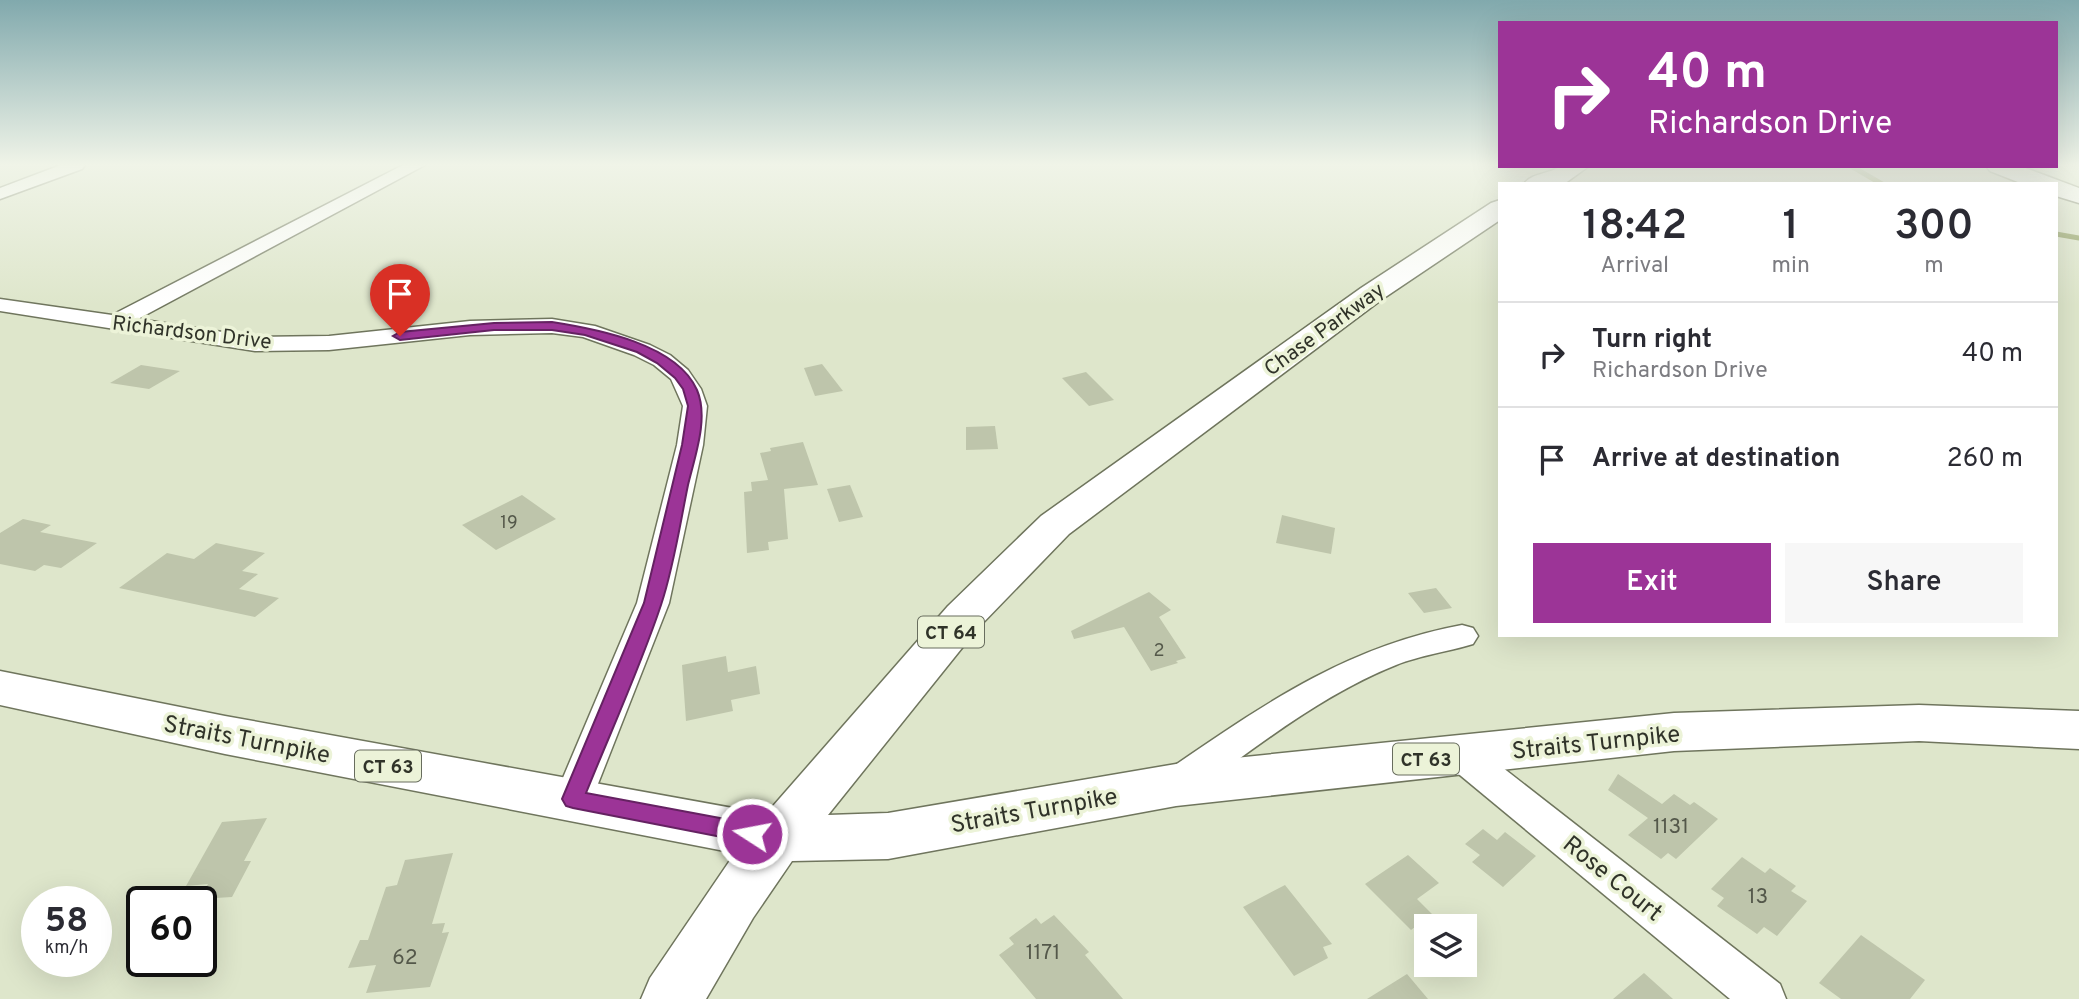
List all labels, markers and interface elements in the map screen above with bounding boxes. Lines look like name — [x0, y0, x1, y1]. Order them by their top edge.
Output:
text: 40 m — [1648, 44, 1767, 106]
icon: right — [1533, 49, 1624, 140]
text: Richardson Drive — [1648, 105, 1892, 145]
text: 18:42 — [1582, 201, 1687, 254]
text: 1 — [1783, 201, 1799, 254]
text: 300 — [1894, 201, 1974, 254]
text: Arrival — [1601, 252, 1669, 281]
text: min — [1772, 252, 1810, 281]
text: m — [1924, 252, 1944, 281]
pin — [370, 264, 430, 336]
icon: arrive — [381, 275, 419, 313]
street label: Chase Parkway — [1259, 277, 1390, 383]
street label: Richardson Drive — [111, 310, 273, 357]
text: Turn right — [1592, 324, 1712, 357]
icon: right — [1533, 336, 1571, 374]
text: 40 m — [1962, 338, 2023, 371]
text: Richardson Drive — [1592, 357, 1768, 386]
icon: arrive — [1533, 441, 1571, 479]
text: Arrive at destination — [1592, 443, 1840, 476]
text: 260 m — [1947, 443, 2023, 476]
house number: 19 — [500, 512, 518, 535]
button: Exit — [1533, 543, 1771, 623]
button: Share — [1785, 543, 2023, 623]
road number: CT 64 — [918, 617, 984, 648]
house number: 2 — [1153, 640, 1165, 663]
street label: Straits Turnpike — [161, 710, 332, 772]
street label: Straits Turnpike — [1511, 720, 1682, 768]
road number: CT 63 — [1393, 744, 1459, 774]
road number: CT 63 — [355, 750, 421, 782]
street label: Straits Turnpike — [949, 783, 1120, 841]
position arrow — [715, 797, 789, 871]
house number: 1131 — [1653, 814, 1689, 841]
street label: Rose Court — [1556, 830, 1668, 929]
house number: 13 — [1748, 884, 1768, 911]
speed limit sign: 60 — [126, 886, 217, 977]
text: 58 — [45, 900, 88, 944]
map controls — [1414, 914, 1477, 977]
button: layers — [1414, 914, 1477, 977]
text: km/h — [45, 937, 88, 960]
house number: 1171 — [1026, 940, 1060, 967]
house number: 62 — [392, 945, 418, 972]

